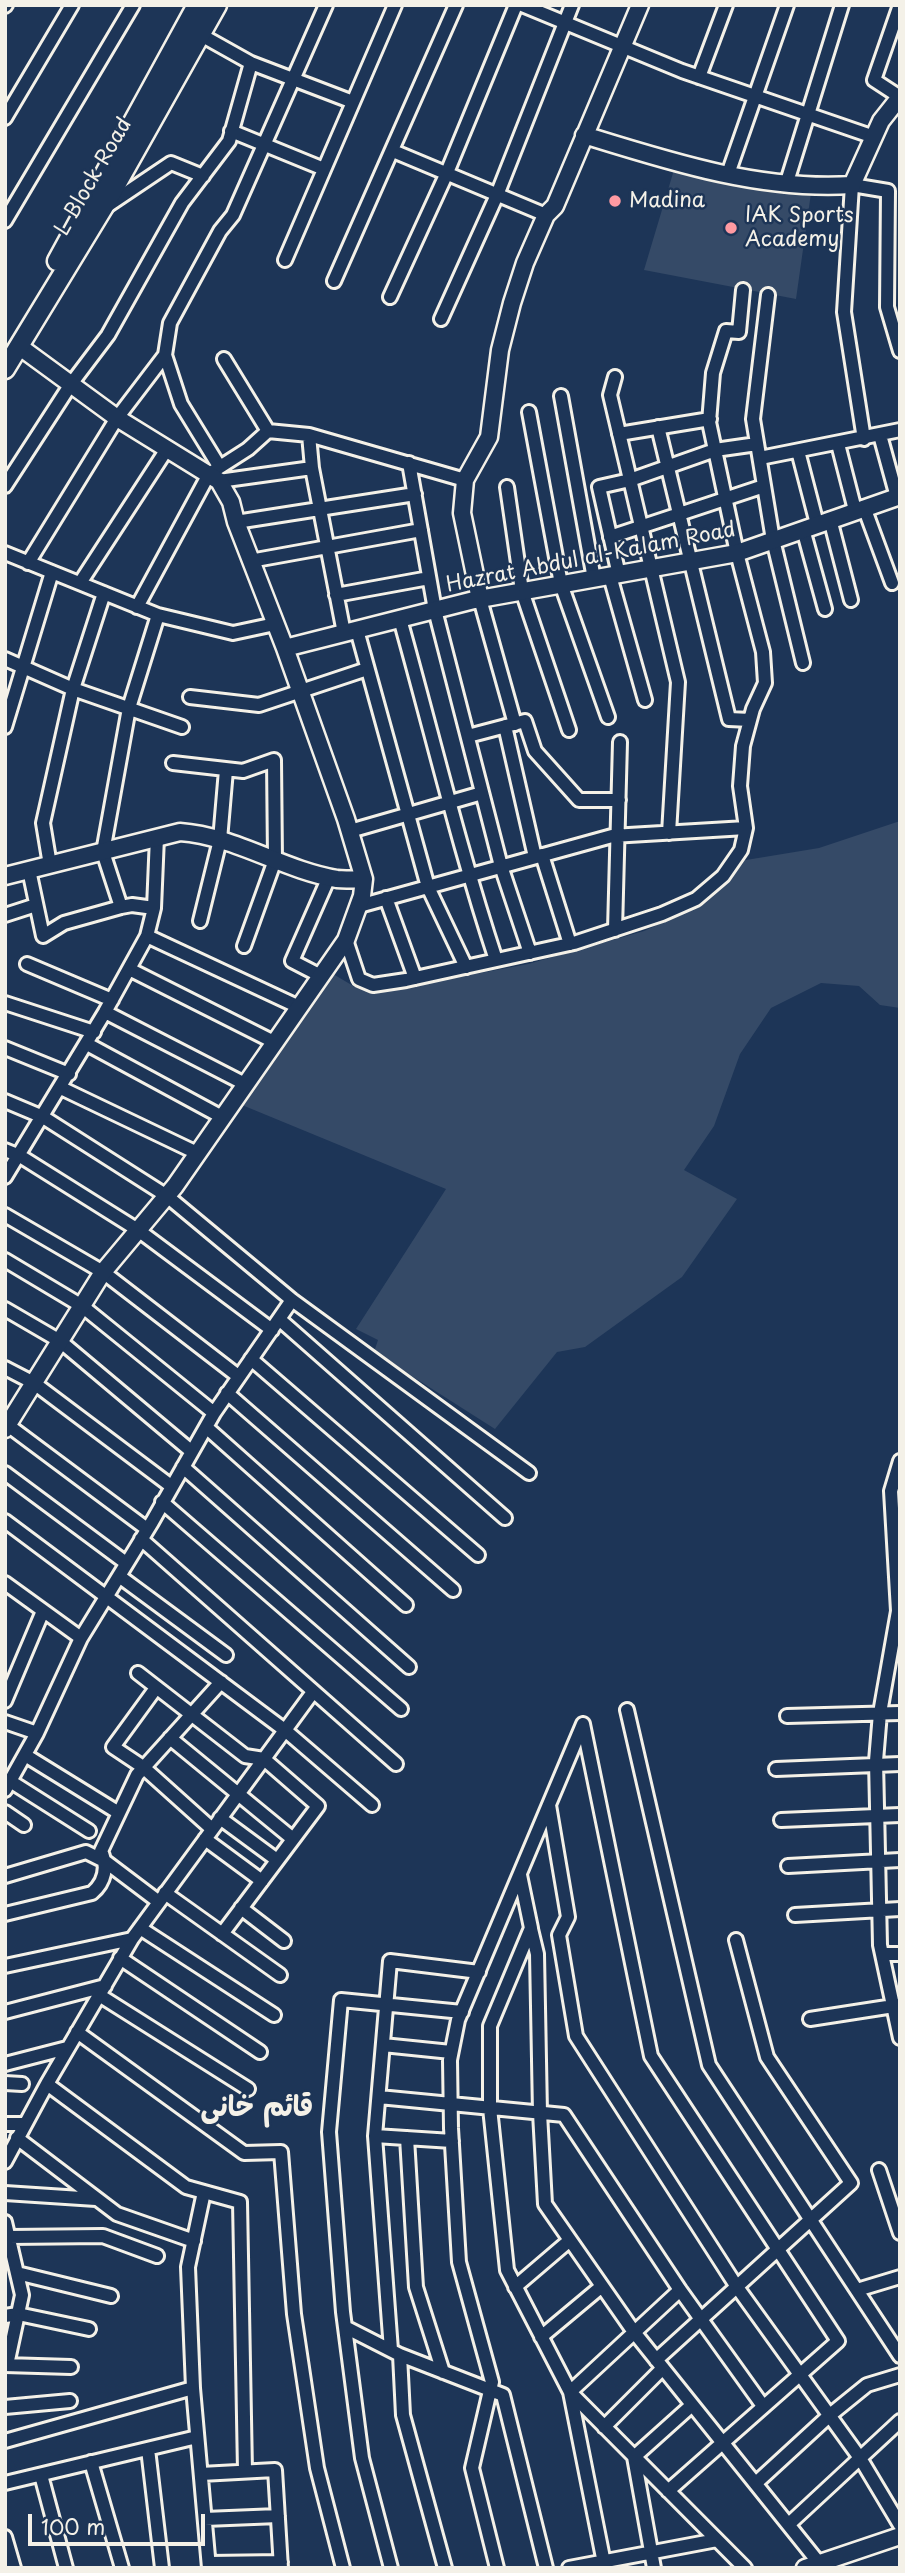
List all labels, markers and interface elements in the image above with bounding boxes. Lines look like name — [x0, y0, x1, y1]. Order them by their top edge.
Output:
street label: L Block Road — [50, 114, 138, 240]
place label: Madina — [629, 188, 705, 214]
marker: Madina — [607, 193, 623, 209]
place label: IAK Sports Academy — [745, 203, 854, 253]
marker: IAK Sports Academy — [723, 220, 739, 236]
street label: Hazrat Abdul al-Kalam Road — [444, 518, 738, 598]
district label: قائم خانى — [201, 2091, 313, 2125]
scale bar — [32, 2500, 208, 2544]
text: 100 m — [41, 2510, 105, 2542]

